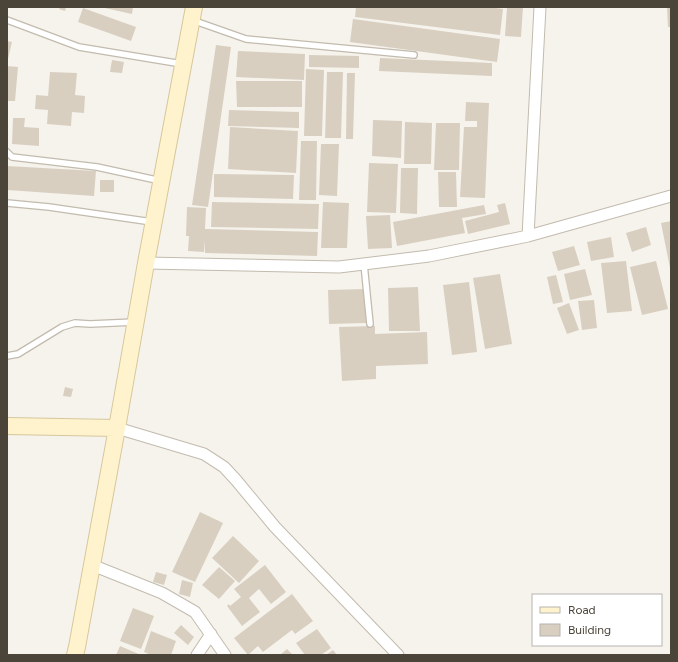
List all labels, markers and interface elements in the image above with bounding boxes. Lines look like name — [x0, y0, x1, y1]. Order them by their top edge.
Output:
legend — [532, 594, 662, 646]
text: Road — [568, 603, 596, 617]
text: Building — [568, 623, 611, 637]

